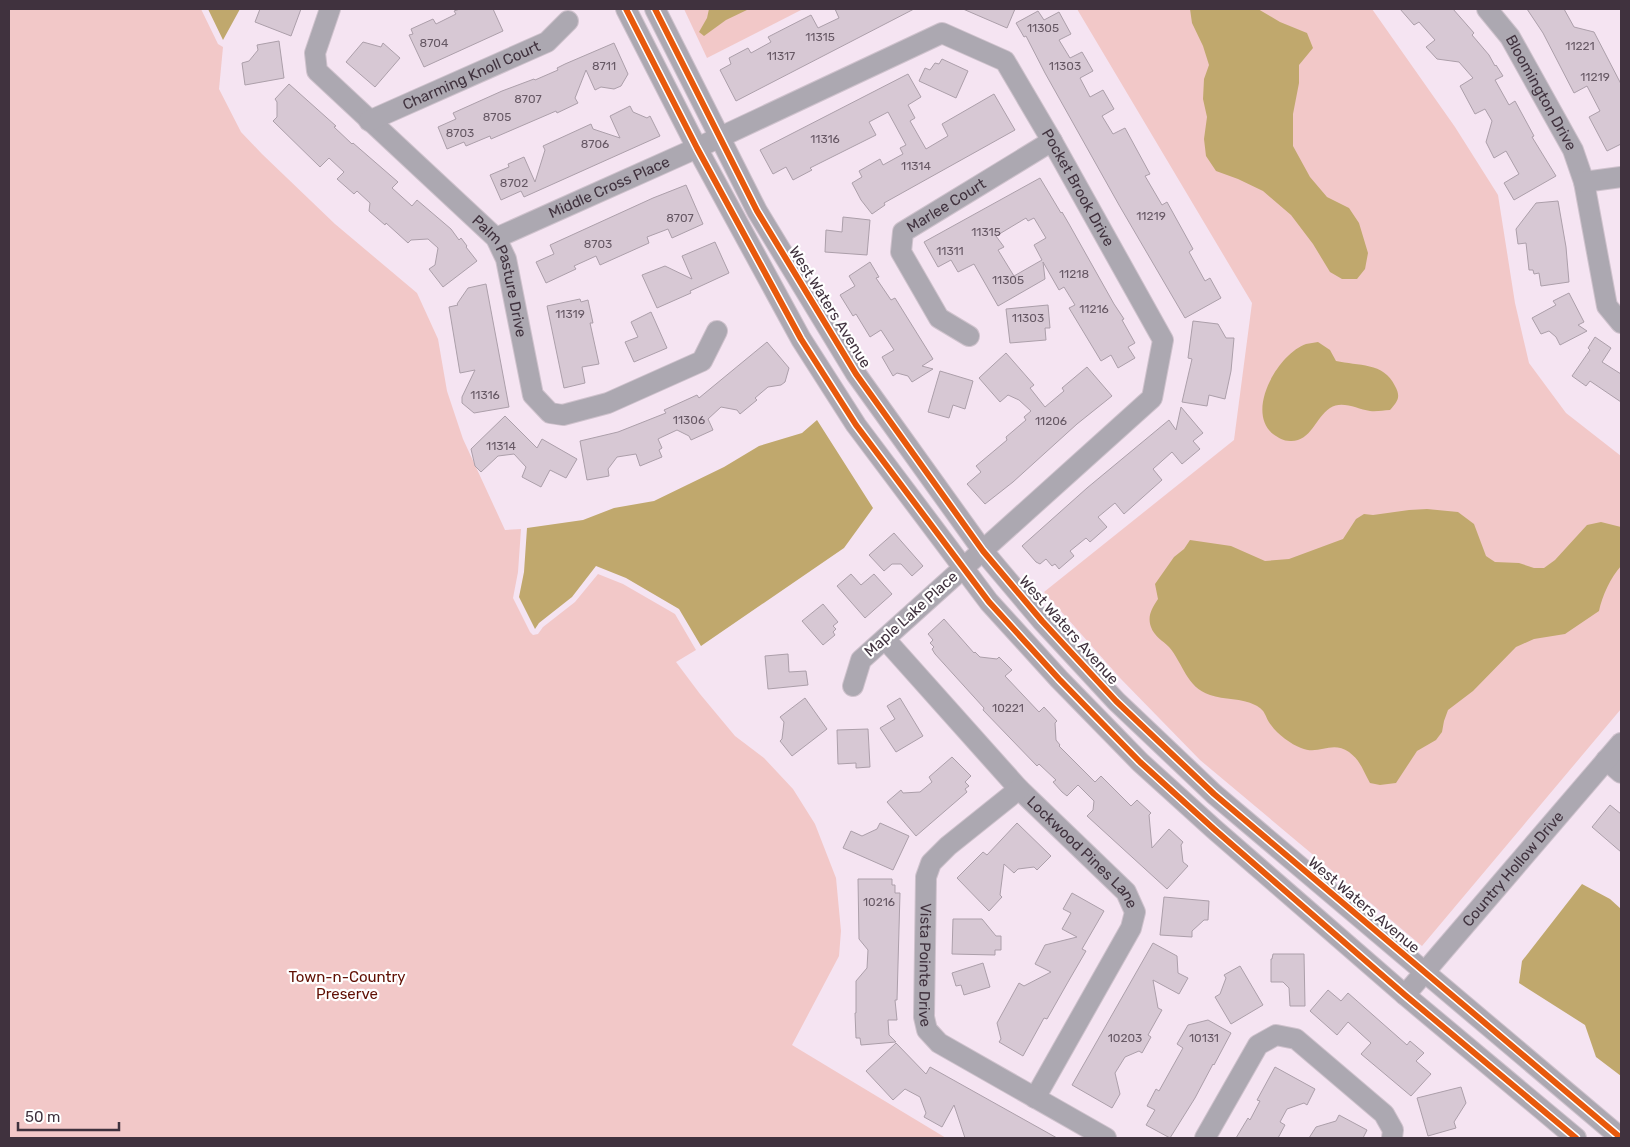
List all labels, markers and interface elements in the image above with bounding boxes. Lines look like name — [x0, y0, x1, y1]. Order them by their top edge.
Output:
house number: 11305 — [1027, 21, 1059, 35]
house number: 11315 — [805, 30, 835, 44]
street label: Bloomington Drive — [1502, 32, 1580, 154]
house number: 8704 — [420, 36, 449, 50]
street label: Charming Knoll Court — [400, 37, 543, 114]
house number: 11221 — [1565, 39, 1595, 53]
house number: 11317 — [767, 49, 795, 63]
house number: 8711 — [592, 59, 616, 73]
house number: 11303 — [1049, 59, 1081, 73]
house number: 11219 — [1580, 70, 1610, 84]
house number: 8707 — [514, 92, 542, 106]
house number: 8705 — [483, 110, 511, 124]
house number: 8703 — [446, 126, 474, 140]
street label: Pocket Brook Drive — [1038, 126, 1118, 250]
house number: 11316 — [810, 132, 840, 146]
house number: 8706 — [581, 137, 609, 151]
street label: Middle Cross Place — [546, 152, 672, 222]
house number: 11314 — [901, 159, 931, 173]
street label: Marlee Court — [904, 175, 989, 236]
house number: 8702 — [500, 176, 528, 190]
house number: 11219 — [1136, 209, 1166, 223]
street label: Palm Pasture Drive — [468, 211, 530, 339]
house number: 8707 — [666, 211, 694, 225]
house number: 11315 — [971, 225, 1001, 239]
house number: 8703 — [584, 237, 612, 251]
street label: West Waters Avenue — [785, 243, 875, 371]
house number: 11311 — [936, 244, 964, 258]
house number: 11218 — [1059, 267, 1089, 281]
house number: 11305 — [992, 273, 1024, 287]
house number: 11216 — [1079, 302, 1109, 316]
house number: 11319 — [555, 307, 585, 321]
house number: 11303 — [1012, 311, 1044, 325]
house number: 11316 — [470, 388, 500, 402]
house number: 11306 — [673, 413, 705, 427]
house number: 11206 — [1035, 414, 1067, 428]
house number: 11314 — [486, 439, 516, 453]
street label: Maple Lake Place — [861, 567, 961, 661]
street label: West Waters Avenue — [1015, 572, 1123, 688]
house number: 10221 — [992, 701, 1024, 715]
street label: Lockwood Pines Lane — [1023, 792, 1141, 911]
street label: Country Hollow Drive — [1459, 808, 1567, 930]
street label: West Waters Avenue — [1304, 853, 1424, 957]
house number: 10216 — [863, 895, 895, 909]
street label: Vista Pointe Drive — [915, 903, 935, 1029]
park label: Town-n-Country Preserve — [289, 968, 405, 1003]
house number: 10203 — [1108, 1031, 1142, 1045]
house number: 10131 — [1189, 1031, 1219, 1045]
scale bar — [18, 1100, 119, 1132]
text: 50 m — [25, 1108, 60, 1126]

